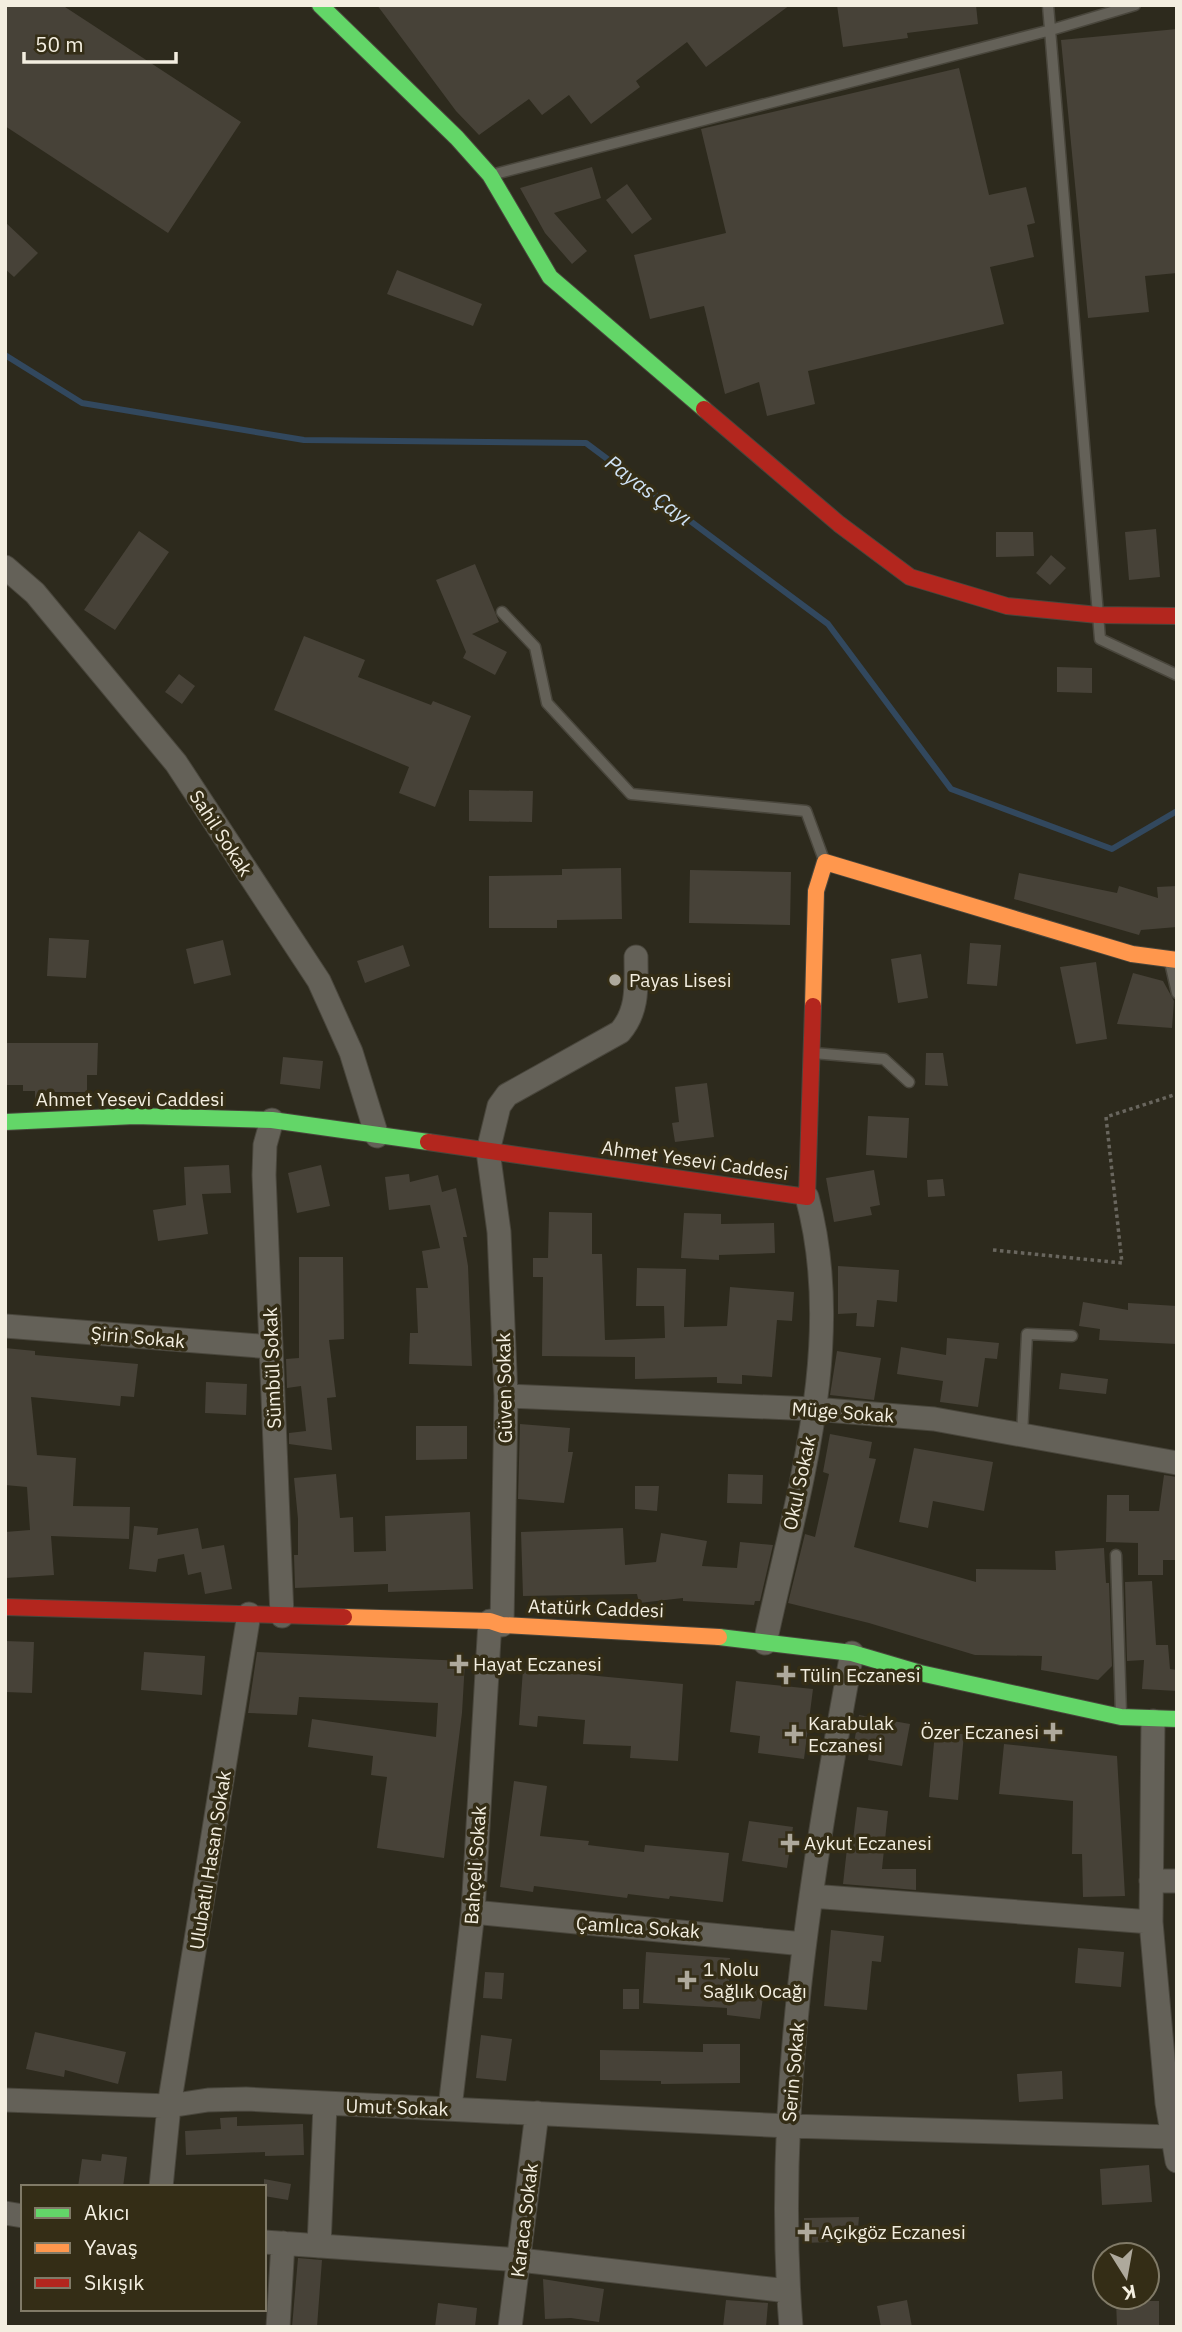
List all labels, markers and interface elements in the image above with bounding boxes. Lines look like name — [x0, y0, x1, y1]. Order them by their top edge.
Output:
scale bar — [24, 21, 177, 65]
text: 50 m — [35, 30, 84, 58]
water label: Payas Çayı — [600, 448, 698, 532]
street label: Sahil Sokak — [184, 785, 258, 881]
place label: Payas Lisesi — [629, 968, 731, 992]
marker: Payas Lisesi — [607, 972, 623, 988]
street label: Ahmet Yesevi Caddesi — [36, 1087, 224, 1111]
street label: Ahmet Yesevi Caddesi — [600, 1135, 790, 1185]
street label: Sümbül Sokak — [258, 1307, 286, 1429]
street label: Şirin Sokak — [90, 1321, 186, 1353]
street label: Güven Sokak — [491, 1332, 517, 1444]
street label: Müge Sokak — [791, 1396, 895, 1428]
street label: Okul Sokak — [777, 1434, 821, 1532]
street label: Atatürk Caddesi — [527, 1594, 665, 1622]
place label: Hayat Eczanesi — [473, 1652, 602, 1676]
marker: Hayat Eczanesi — [451, 1656, 467, 1672]
place label: Tülin Eczanesi — [800, 1663, 921, 1687]
marker: Tülin Eczanesi — [778, 1667, 794, 1683]
place label: Karabulak Eczanesi — [808, 1711, 894, 1757]
place label: Özer Eczanesi — [920, 1720, 1039, 1744]
marker: Özer Eczanesi — [1045, 1724, 1061, 1740]
marker: Karabulak Eczanesi — [786, 1726, 802, 1742]
street label: Ulubatlı Hasan Sokak — [184, 1769, 236, 1951]
street label: Bahçeli Sokak — [459, 1805, 491, 1925]
place label: Aykut Eczanesi — [804, 1831, 932, 1855]
marker: Aykut Eczanesi — [782, 1835, 798, 1851]
street label: Çamlıca Sokak — [575, 1911, 701, 1943]
place label: 1 Nolu Sağlık Ocağı — [703, 1957, 807, 2003]
marker: 1 Nolu Sağlık Ocağı — [677, 1970, 697, 1990]
street label: Serin Sokak — [777, 2021, 809, 2123]
street label: Umut Sokak — [345, 2093, 449, 2121]
street label: Karaca Sokak — [505, 2162, 543, 2278]
legend — [21, 2185, 266, 2311]
text: Akıcı — [84, 2198, 130, 2226]
place label: Açıkgöz Eczanesi — [821, 2220, 966, 2244]
marker: Açıkgöz Eczanesi — [799, 2224, 815, 2240]
text: Yavaş — [84, 2233, 138, 2261]
north arrow — [1091, 2241, 1161, 2311]
text: Sıkışık — [84, 2268, 144, 2296]
text: K — [1120, 2280, 1138, 2306]

